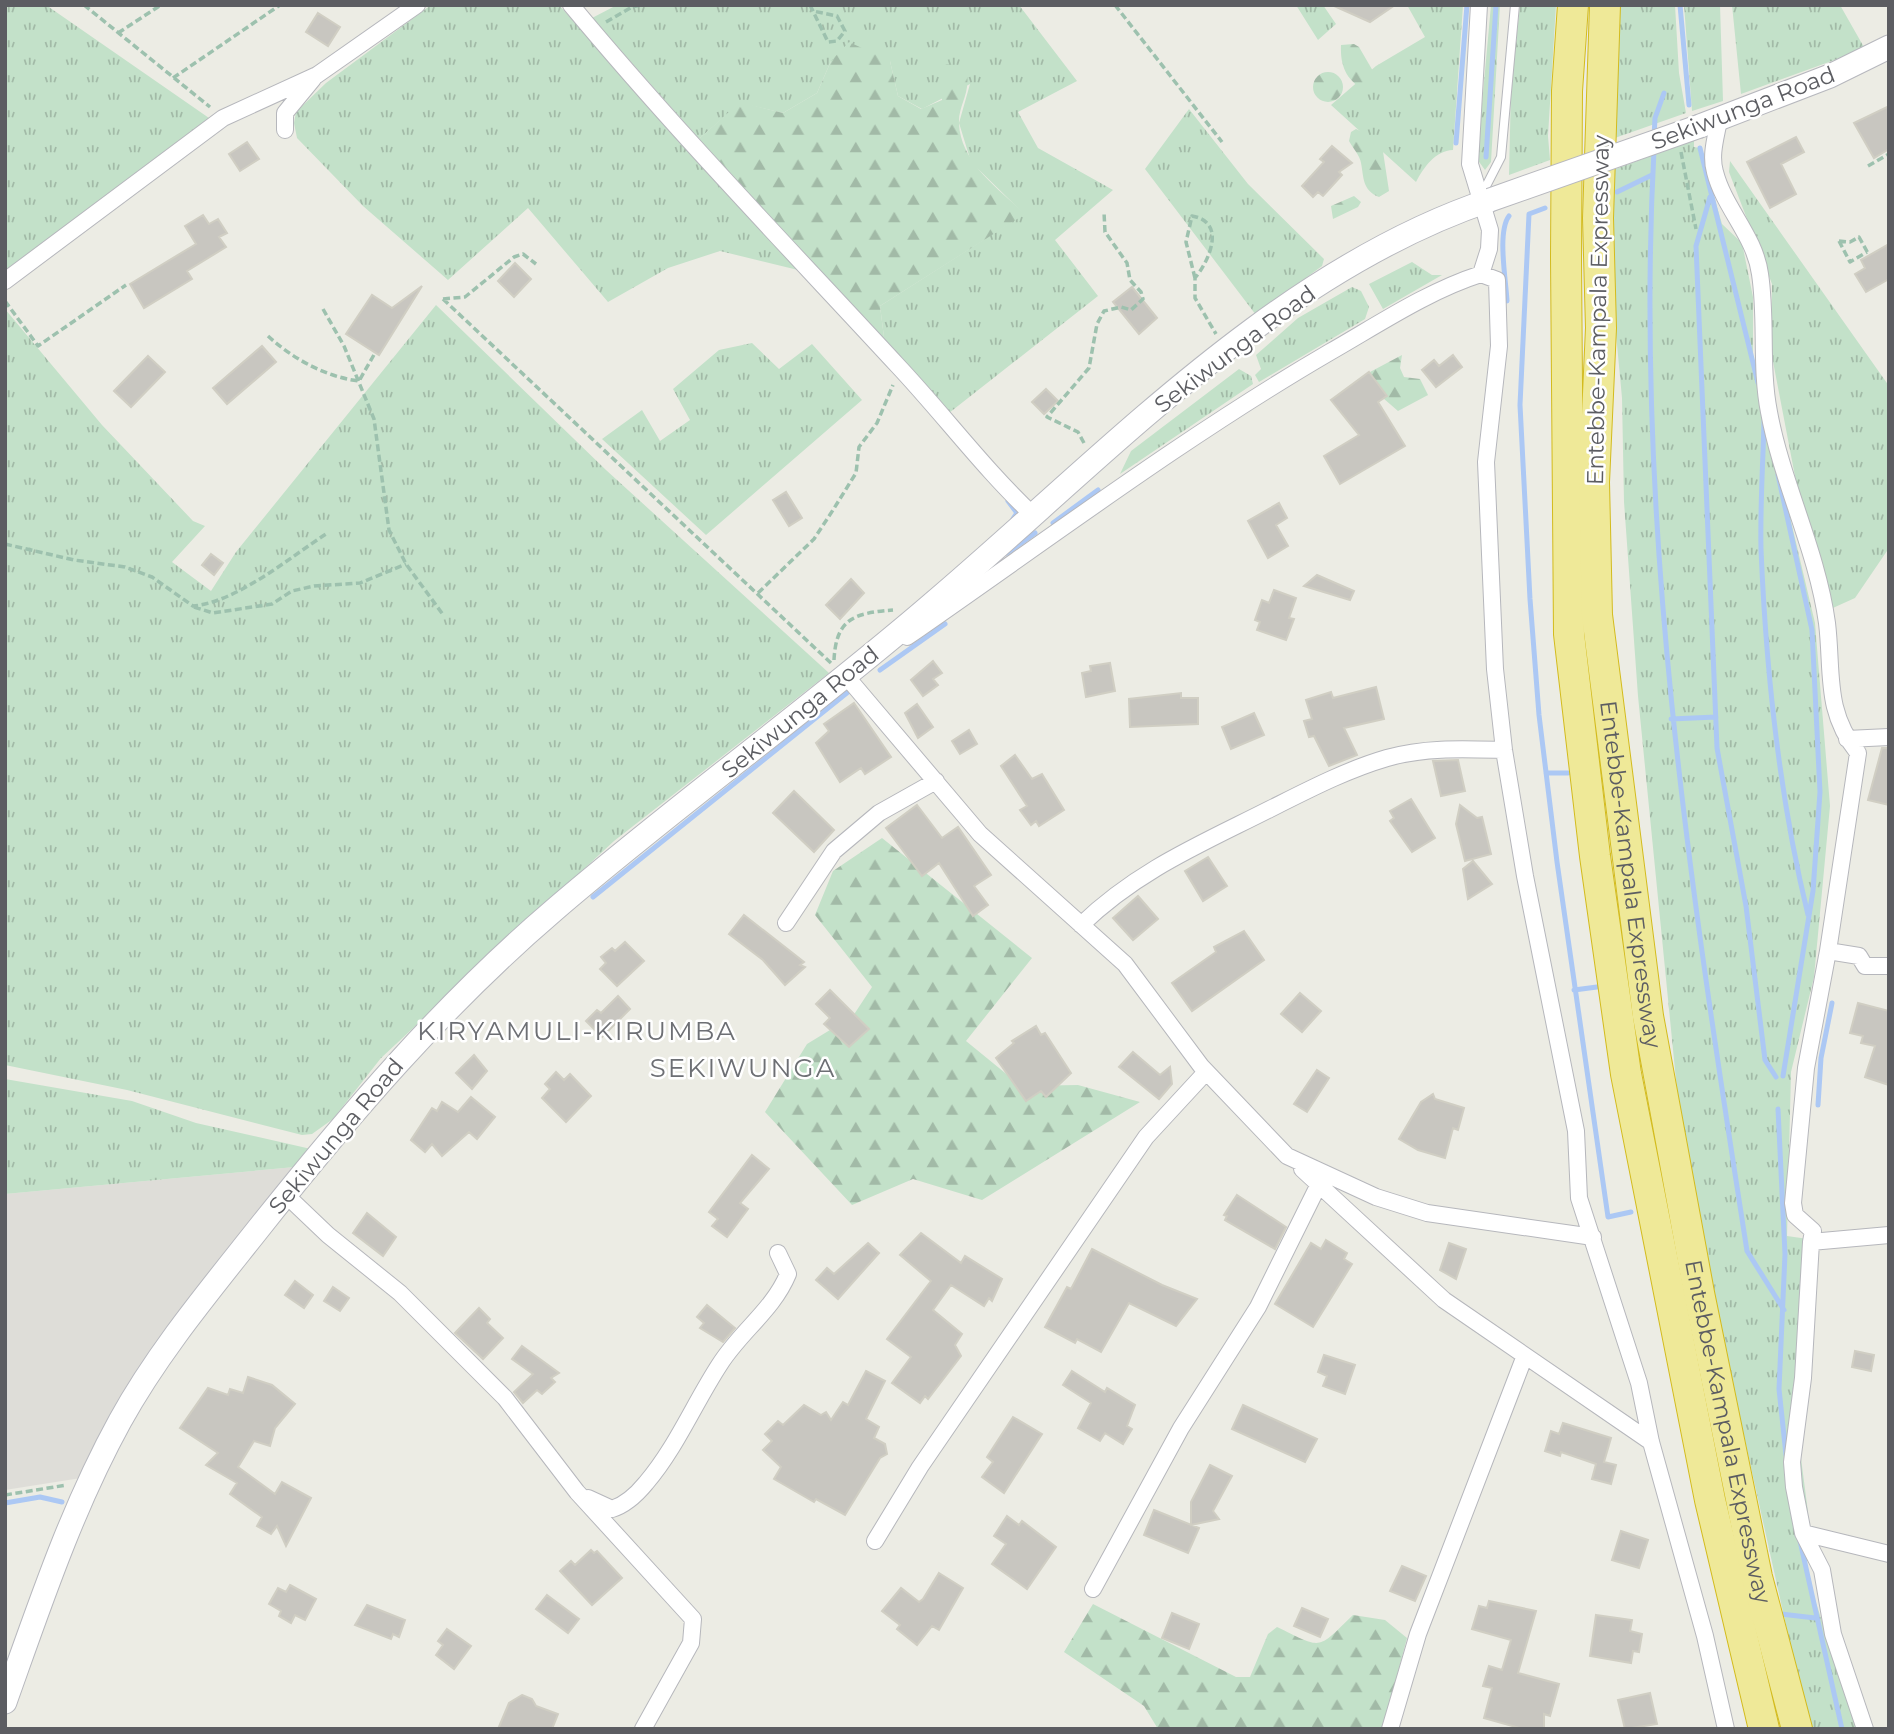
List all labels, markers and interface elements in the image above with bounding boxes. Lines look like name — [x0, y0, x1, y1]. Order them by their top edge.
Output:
street label: Sekiwunga Road — [1647, 60, 1839, 156]
street label: Entebbe-Kampala Expressway — [1581, 134, 1615, 485]
street label: Sekiwunga Road — [1149, 279, 1321, 419]
street label: Sekiwunga Road — [716, 640, 884, 784]
street label: Entebbe-Kampala Expressway — [1594, 699, 1668, 1051]
district label: KIRYAMULI-KIRUMBA — [417, 1015, 737, 1047]
street label: Sekiwunga Road — [263, 1052, 409, 1220]
district label: SEKIWUNGA — [650, 1052, 836, 1084]
street label: Entebbe-Kampala Expressway — [1679, 1258, 1778, 1607]

